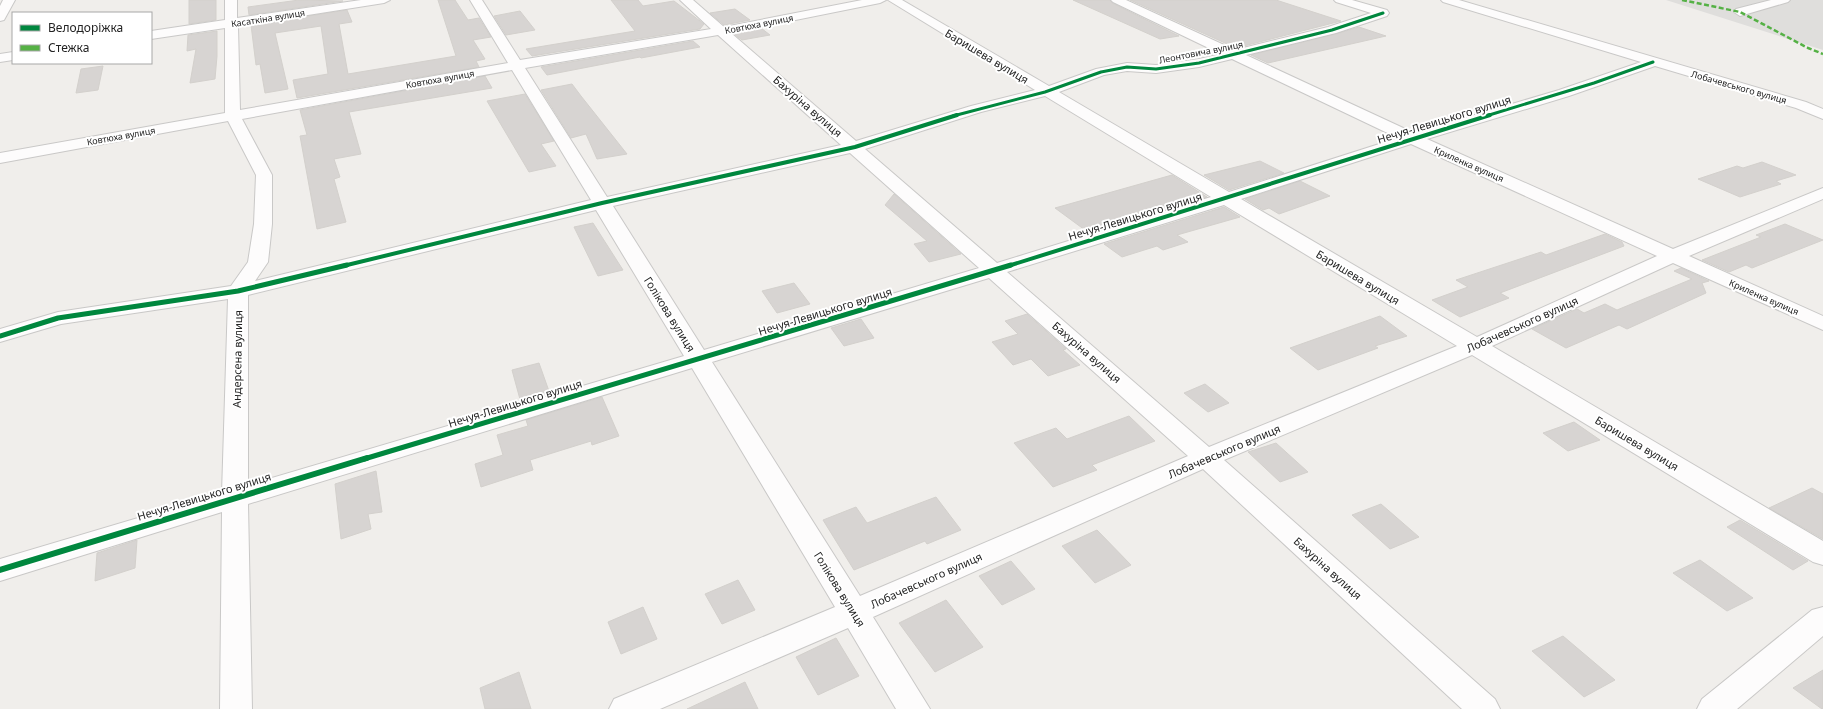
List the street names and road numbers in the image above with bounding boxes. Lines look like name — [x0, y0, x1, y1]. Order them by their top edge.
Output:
street label: Касаткіна вулиця — [230, 6, 306, 30]
street label: Ковтюха вулиця — [724, 11, 794, 37]
street label: Баришева вулиця — [942, 25, 1032, 87]
street label: Леонтовича вулиця — [1158, 37, 1244, 67]
street label: Ковтюха вулиця — [405, 67, 475, 91]
street label: Лобачевського вулиця — [1690, 67, 1788, 107]
street label: Бахуріна вулиця — [770, 72, 846, 140]
street label: Нечуя-Левицького вулиця — [1375, 92, 1513, 146]
street label: Ковтюха вулиця — [86, 124, 156, 148]
street label: Криленка вулиця — [1432, 143, 1506, 185]
street label: Нечуя-Левицького вулиця — [1066, 189, 1204, 243]
street label: Баришева вулиця — [1313, 246, 1403, 308]
street label: Голікова вулиця — [641, 274, 699, 354]
street label: Криленка вулиця — [1727, 276, 1801, 318]
street label: Нечуя-Левицького вулиця — [756, 284, 894, 338]
street label: Лобачевського вулиця — [1464, 293, 1580, 355]
street label: Андерсена вулиця — [229, 310, 245, 408]
street label: Бахуріна вулиця — [1049, 318, 1125, 386]
street label: Нечуя-Левицького вулиця — [446, 376, 584, 430]
street label: Баришева вулиця — [1592, 412, 1682, 474]
street label: Лобачевського вулиця — [1165, 420, 1283, 482]
street label: Нечуя-Левицького вулиця — [135, 469, 273, 523]
street label: Бахуріна вулиця — [1291, 533, 1365, 603]
street label: Голікова вулиця — [811, 549, 869, 629]
street label: Лобачевського вулиця — [868, 549, 984, 611]

